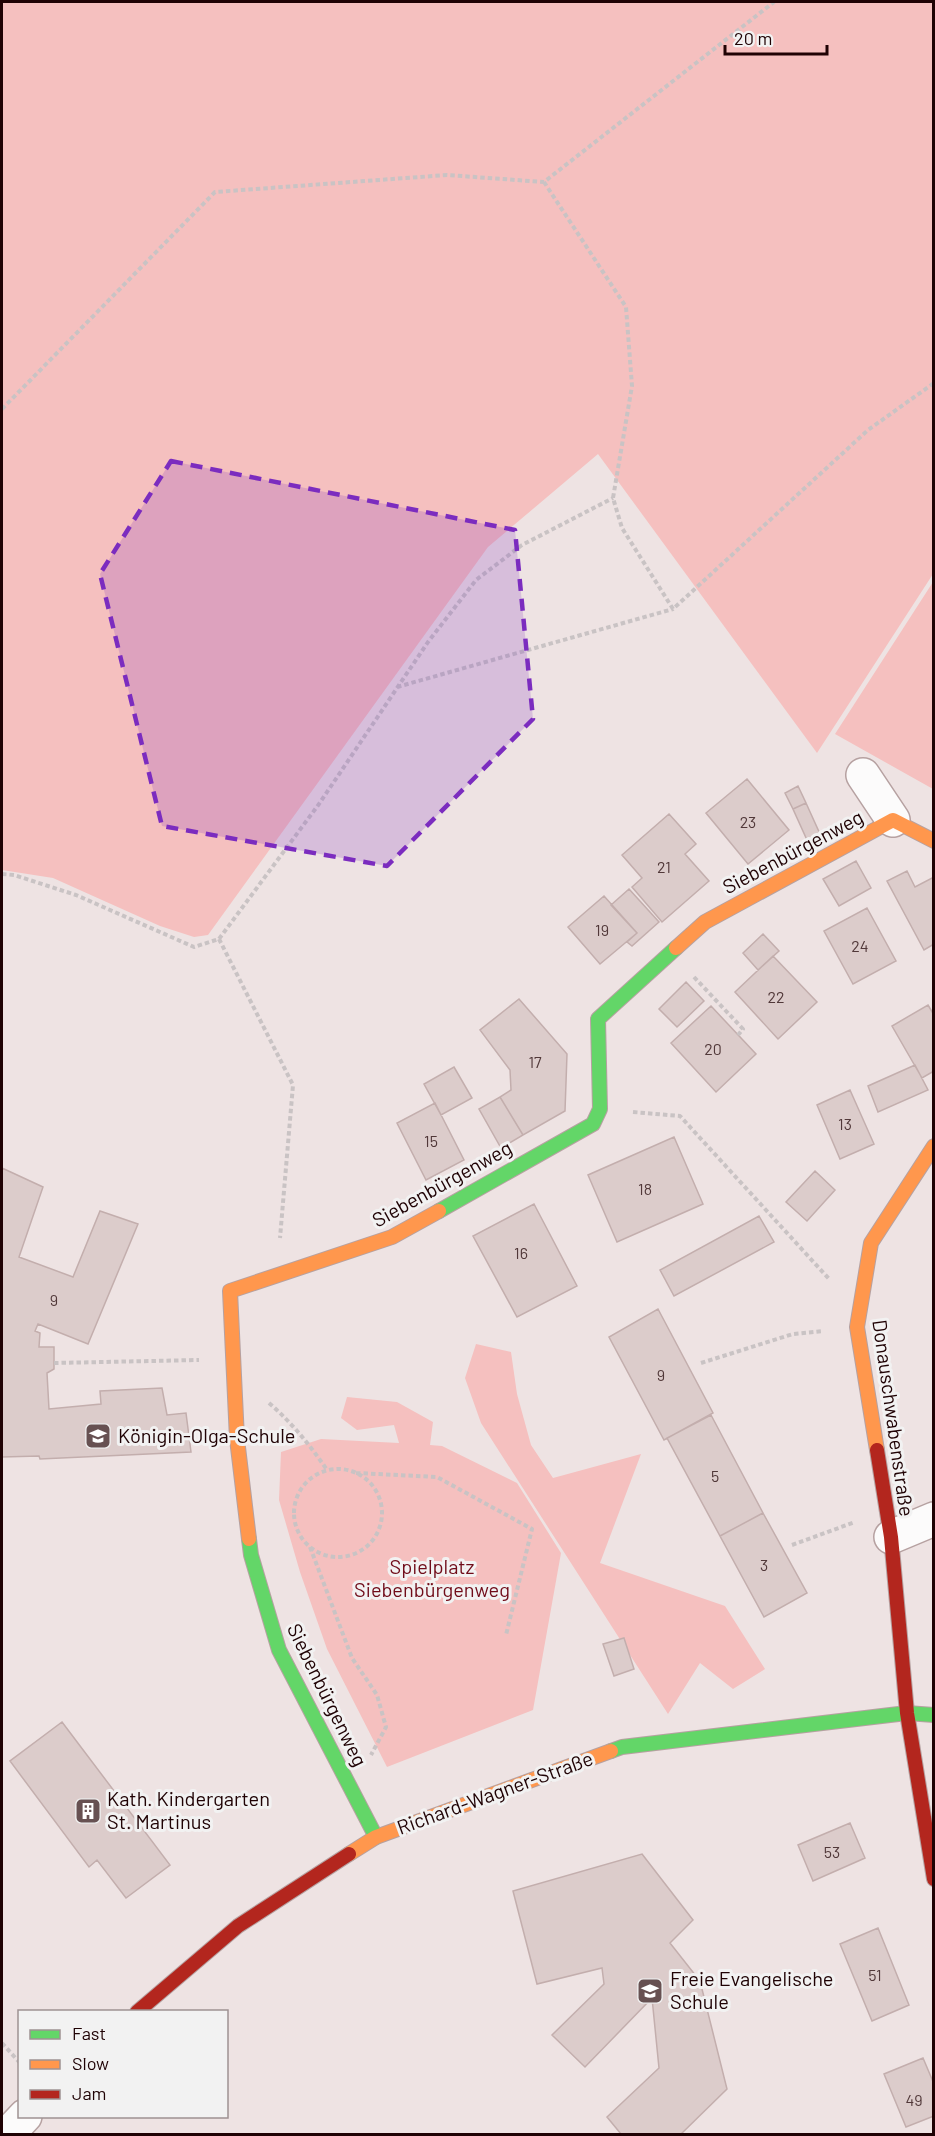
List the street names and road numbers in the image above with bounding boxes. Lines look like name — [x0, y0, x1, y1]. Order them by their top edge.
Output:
street label: Siebenbürgenweg — [718, 804, 867, 898]
street label: Siebenbürgenweg — [368, 1135, 515, 1231]
street label: Donauschwabenstraße — [868, 1318, 920, 1518]
street label: Siebenbürgenweg — [283, 1619, 373, 1770]
street label: Richard-Wagner-Straße — [393, 1745, 596, 1839]

